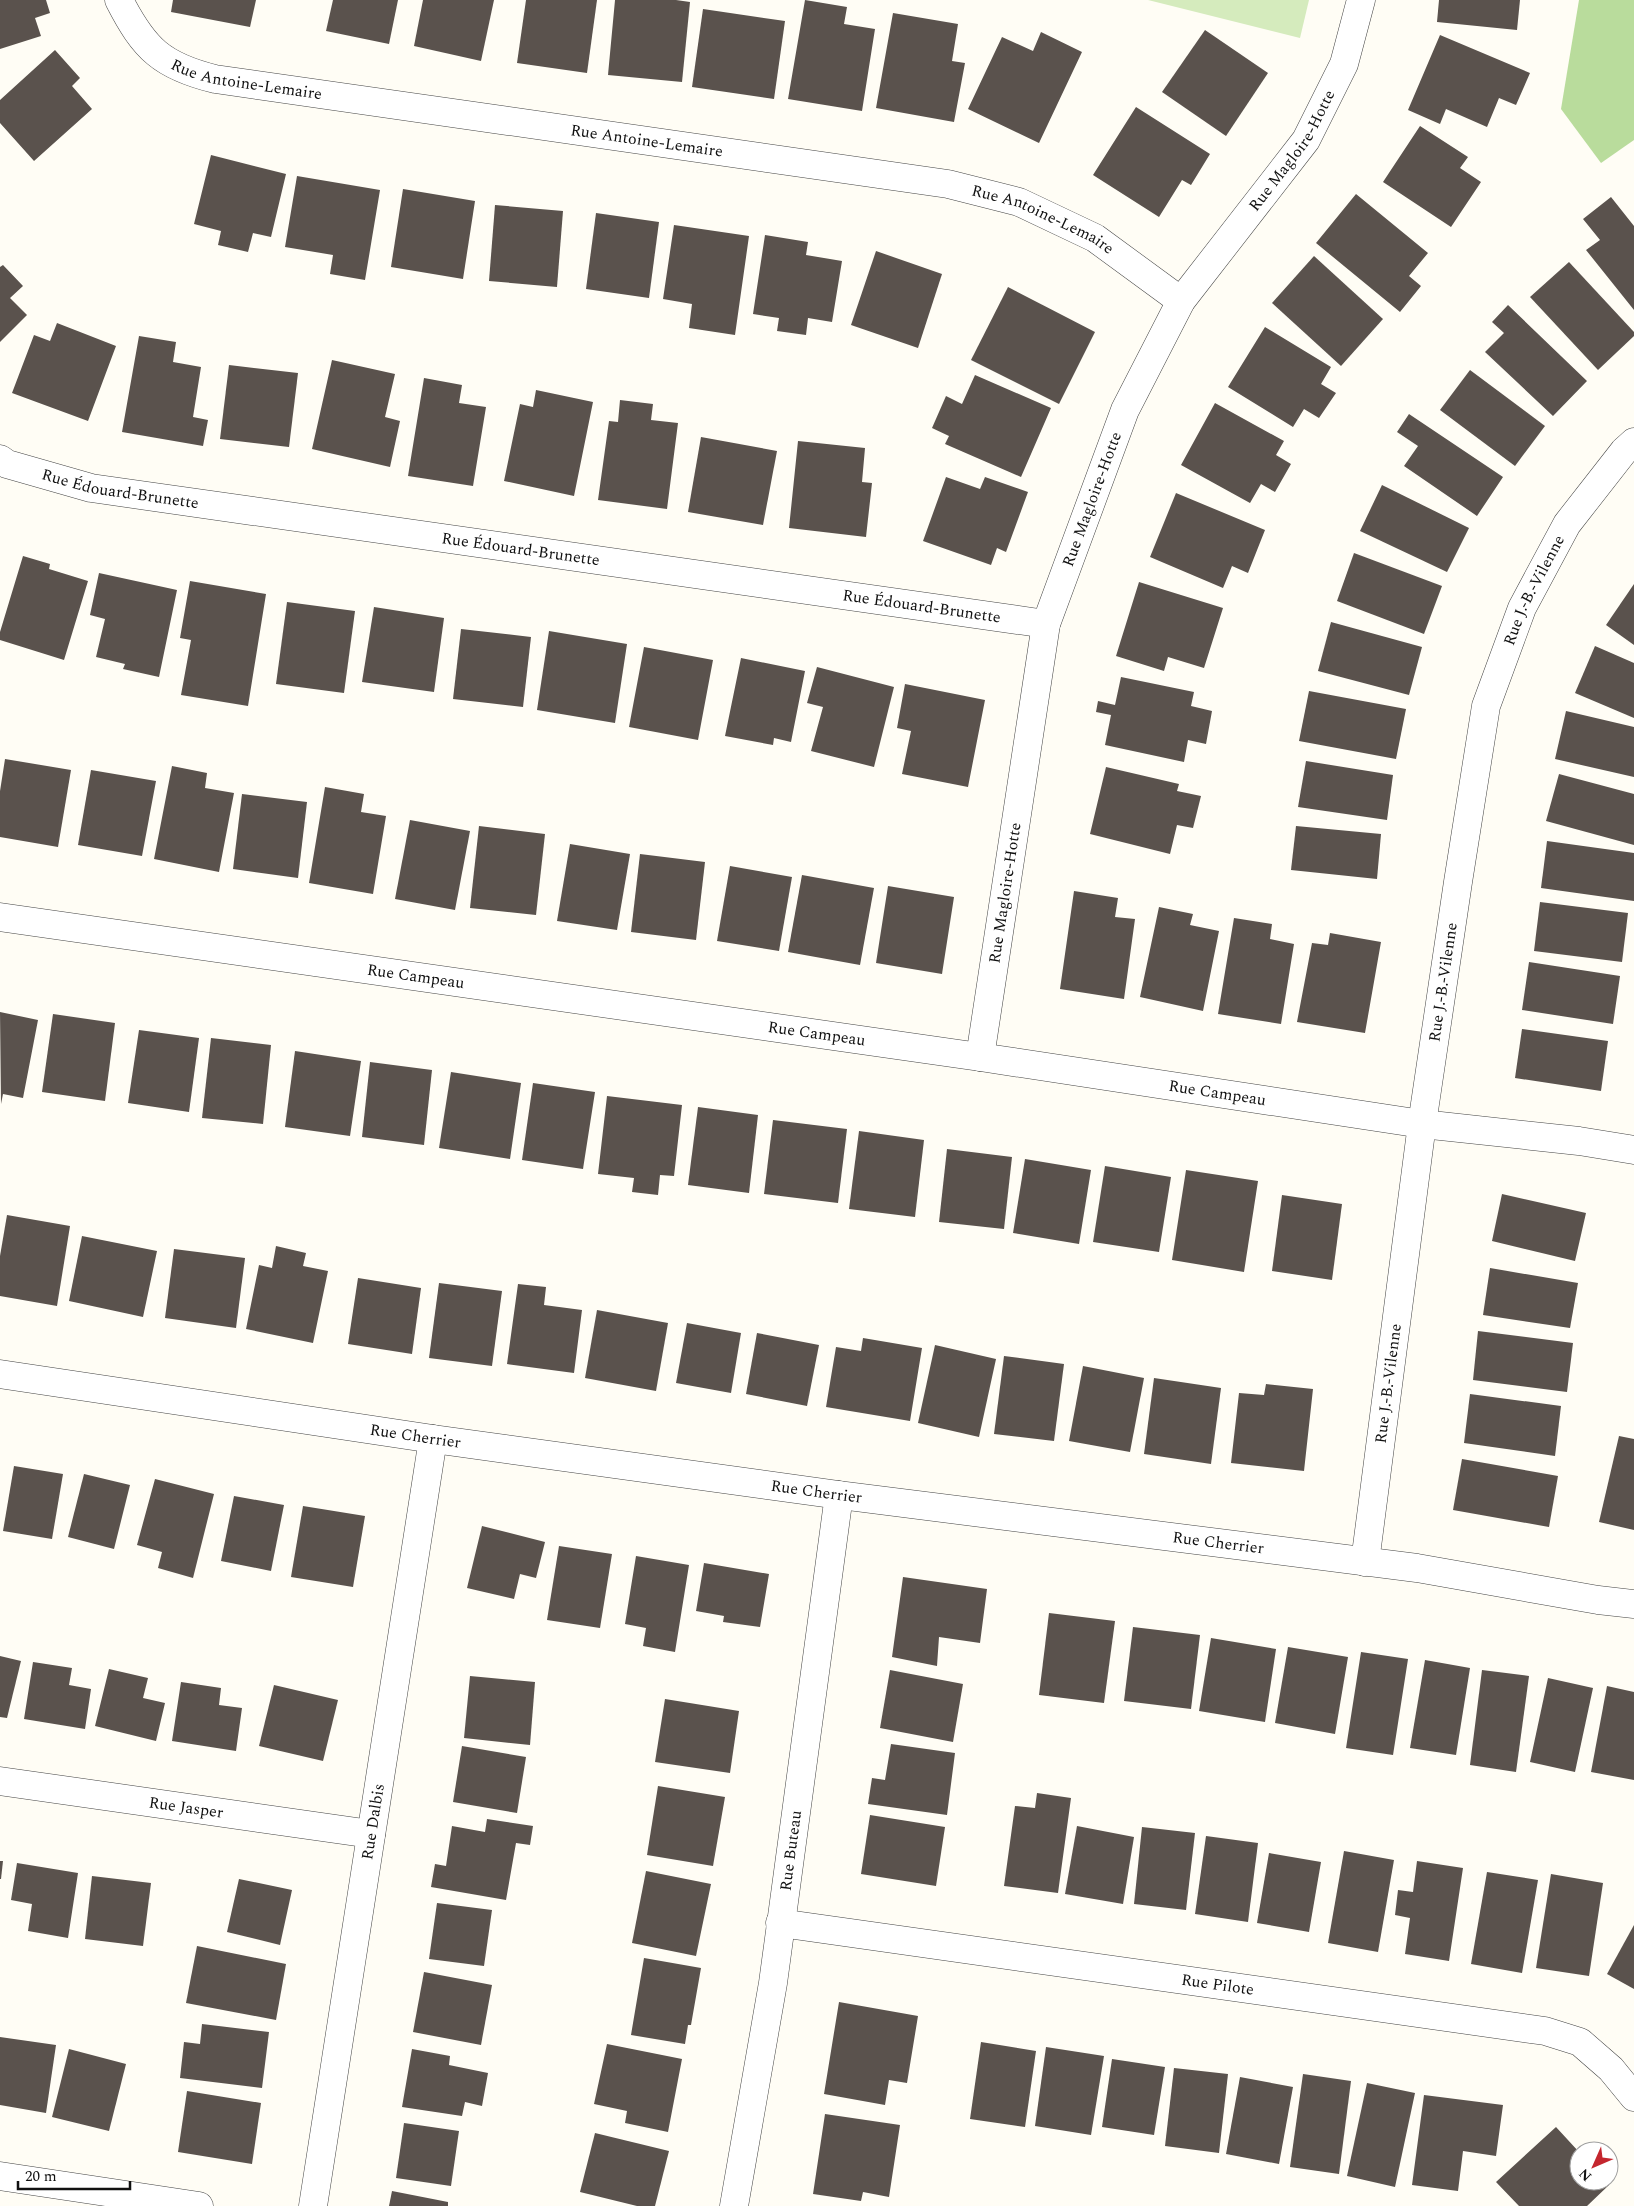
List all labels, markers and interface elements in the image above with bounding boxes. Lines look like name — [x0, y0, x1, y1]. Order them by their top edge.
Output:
street label: Rue Antoine-Lemaire — [167, 53, 324, 106]
street label: Rue Magloire-Hotte — [1243, 86, 1341, 217]
street label: Rue Antoine-Lemaire — [569, 118, 724, 164]
street label: Rue Antoine-Lemaire — [969, 178, 1119, 260]
street label: Rue Magloire-Hotte — [1056, 428, 1128, 570]
street label: Rue Édouard-Brunette — [39, 463, 200, 515]
street label: Rue Édouard-Brunette — [440, 526, 601, 572]
street label: Rue J.-B.-Vilenne — [1497, 531, 1571, 649]
street label: Rue Édouard-Brunette — [841, 583, 1002, 629]
street label: Rue Magloire-Hotte — [982, 821, 1028, 965]
street label: Rue J.-B.-Vilenne — [1422, 921, 1464, 1044]
street label: Rue Campeau — [365, 958, 466, 995]
street label: Rue Campeau — [766, 1015, 867, 1053]
street label: Rue Campeau — [1167, 1074, 1268, 1112]
street label: Rue J.-B.-Vilenne — [1369, 1322, 1408, 1445]
street label: Rue Cherrier — [368, 1418, 462, 1455]
street label: Rue Cherrier — [769, 1474, 864, 1510]
street label: Rue Cherrier — [1171, 1525, 1265, 1561]
street label: Rue Dalbis — [355, 1782, 391, 1862]
street label: Rue Jasper — [147, 1790, 225, 1825]
street label: Rue Buteau — [774, 1809, 808, 1892]
street label: Rue Pilote — [1180, 1968, 1256, 2002]
north arrow — [1569, 2141, 1619, 2191]
scale bar — [18, 2158, 130, 2190]
text: N — [1574, 2163, 1597, 2186]
text: 20 m — [25, 2165, 57, 2188]

